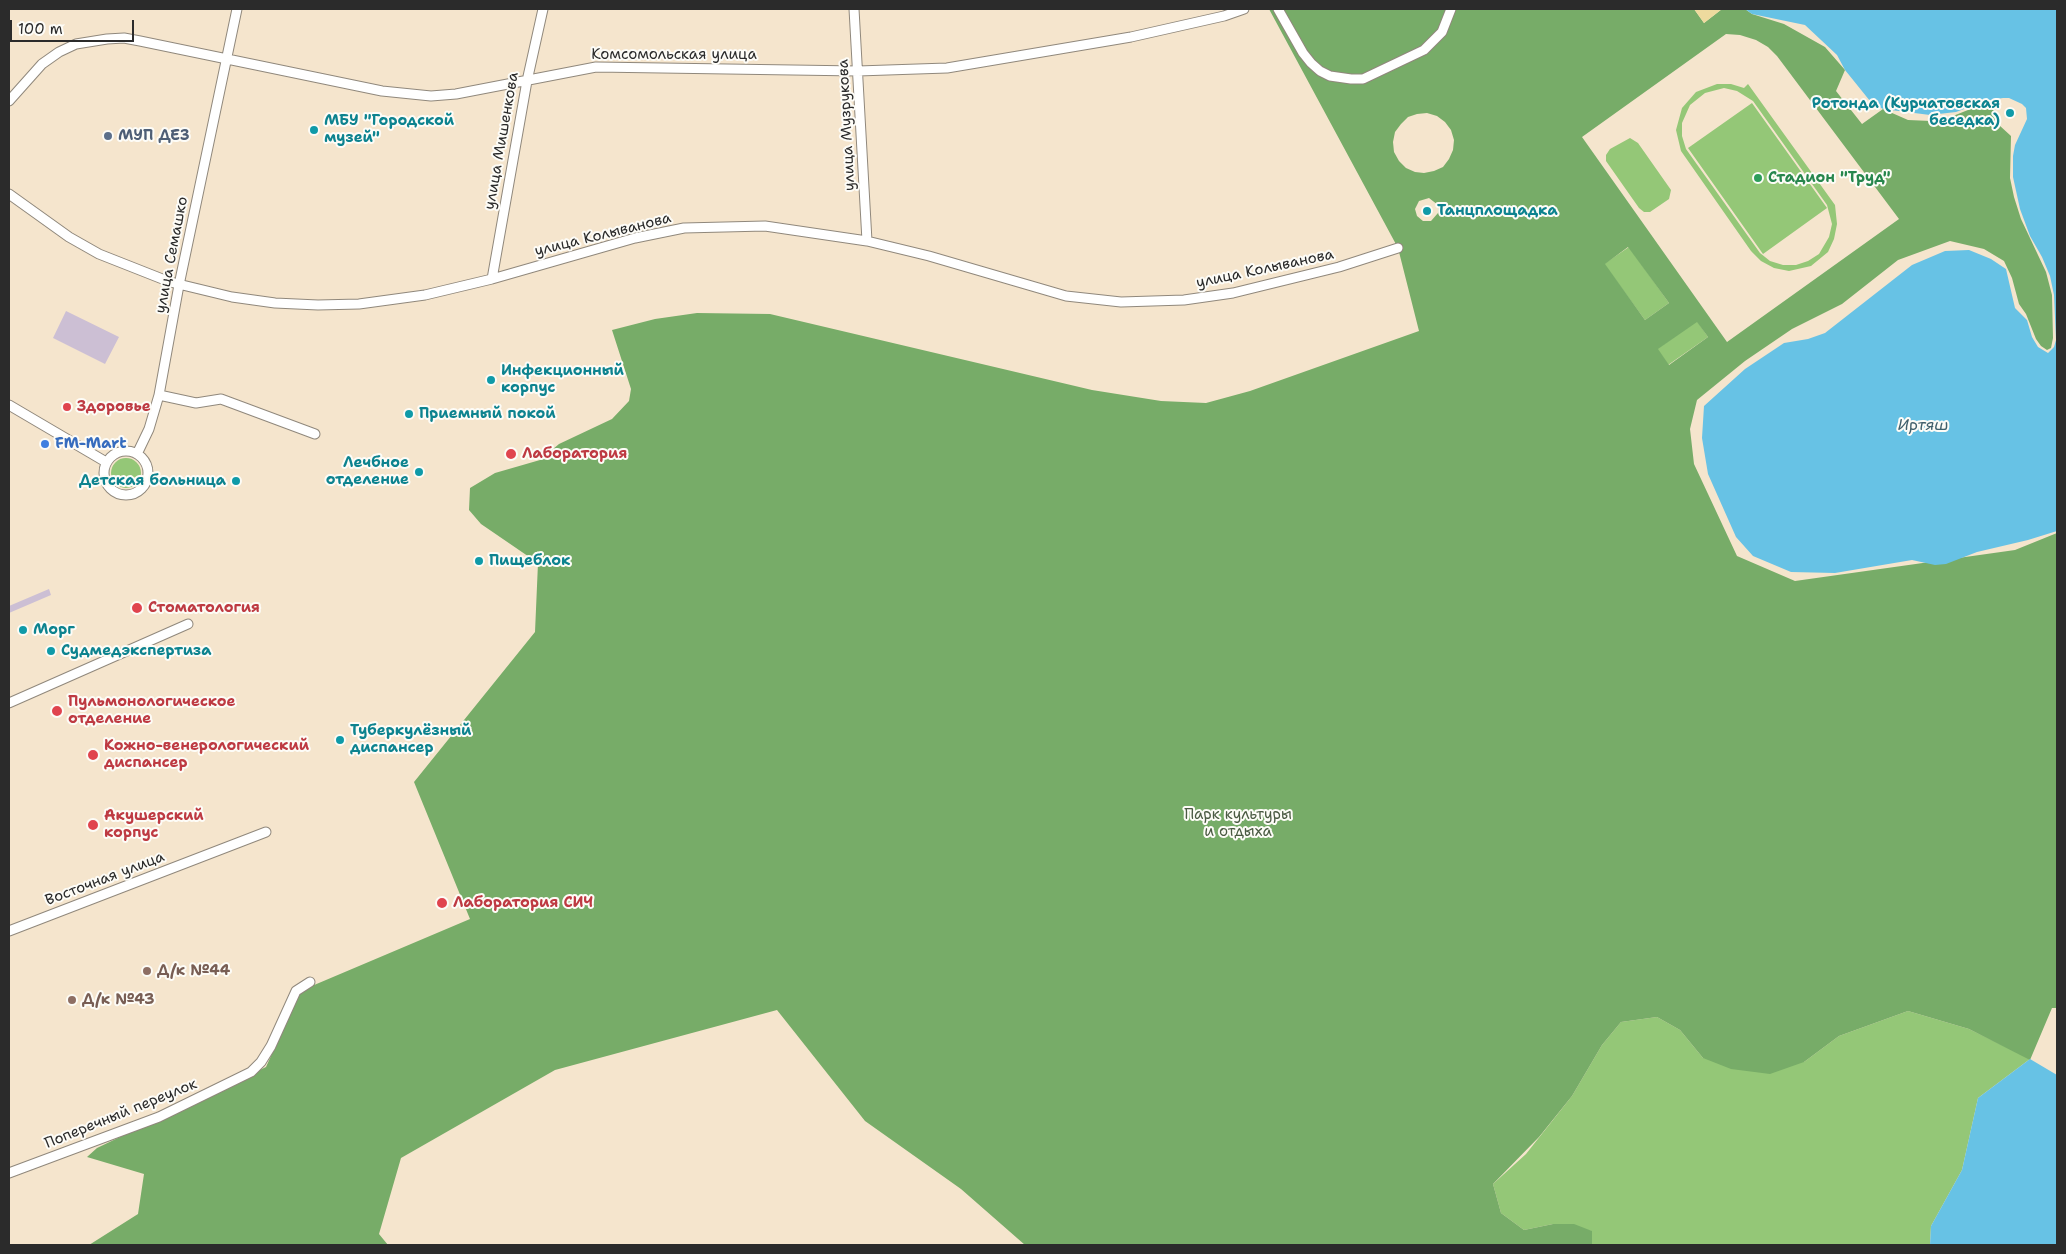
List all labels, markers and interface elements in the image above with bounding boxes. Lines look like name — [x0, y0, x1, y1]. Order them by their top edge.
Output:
scale bar — [12, 10, 136, 42]
text: 100 m — [18, 19, 63, 39]
street label: Комсомольская улица — [591, 46, 757, 64]
street label: улица Музрукова — [835, 59, 859, 191]
street label: улица Мишенкова — [481, 71, 523, 211]
place label: Ротонда (Курчатовская беседка) — [1812, 95, 2000, 130]
marker: Ротонда (Курчатовская беседка) — [2004, 107, 2016, 119]
place label: МБУ "Городской музей" — [324, 112, 454, 147]
marker: МБУ "Городской музей" — [308, 124, 320, 136]
place label: МУП ДЕЗ — [118, 127, 189, 145]
marker: МУП ДЕЗ — [102, 130, 114, 142]
place label: Стадион "Труд" — [1768, 169, 1891, 187]
marker: Стадион "Труд" — [1752, 172, 1764, 184]
street label: улица Семашко — [152, 195, 192, 315]
place label: Танцплощадка — [1437, 202, 1558, 220]
marker: Танцплощадка — [1421, 205, 1433, 217]
street label: улица Колыванова — [533, 209, 673, 261]
street label: улица Колыванова — [1195, 246, 1335, 292]
place label: Инфекционный корпус — [501, 362, 624, 397]
marker: Инфекционный корпус — [485, 374, 497, 386]
place label: Здоровье — [77, 398, 151, 416]
marker: Здоровье — [61, 401, 73, 413]
place label: Приемный покой — [419, 405, 556, 423]
marker: Приемный покой — [403, 408, 415, 420]
water label: Иртяш — [1898, 416, 1948, 436]
place label: FM-Mart — [55, 435, 127, 453]
marker: FM-Mart — [39, 438, 51, 450]
place label: Лаборатория — [522, 445, 627, 463]
marker: Лаборатория — [504, 447, 518, 461]
place label: Лечбное отделение — [326, 454, 409, 489]
marker: Лечбное отделение — [413, 466, 425, 478]
place label: Детская больница — [79, 472, 226, 490]
marker: Детская больница — [230, 475, 242, 487]
place label: Пищеблок — [489, 552, 570, 570]
marker: Пищеблок — [473, 555, 485, 567]
place label: Стоматология — [148, 599, 260, 617]
marker: Стоматология — [130, 601, 144, 615]
place label: Морг — [33, 621, 75, 639]
marker: Морг — [17, 624, 29, 636]
place label: Судмедэкспертиза — [61, 642, 211, 660]
marker: Судмедэкспертиза — [45, 645, 57, 657]
place label: Пульмонологическое отделение — [68, 693, 236, 728]
marker: Пульмонологическое отделение — [50, 704, 64, 718]
place label: Туберкулёзный диспансер — [350, 722, 471, 757]
marker: Туберкулёзный диспансер — [334, 734, 346, 746]
place label: Кожно-венерологический диспансер — [104, 737, 309, 772]
marker: Кожно-венерологический диспансер — [86, 748, 100, 762]
park label: Парк культуры и отдыха — [1184, 806, 1292, 841]
place label: Акушерский корпус — [104, 807, 204, 842]
marker: Акушерский корпус — [86, 818, 100, 832]
street label: Восточная улица — [43, 848, 167, 910]
place label: Лаборатория СИЧ — [453, 894, 593, 912]
marker: Лаборатория СИЧ — [435, 896, 449, 910]
place label: Д/к №44 — [157, 962, 230, 980]
marker: Д/к №44 — [141, 965, 153, 977]
place label: Д/к №43 — [82, 991, 155, 1009]
marker: Д/к №43 — [66, 994, 78, 1006]
street label: Поперечный переулок — [42, 1075, 200, 1153]

